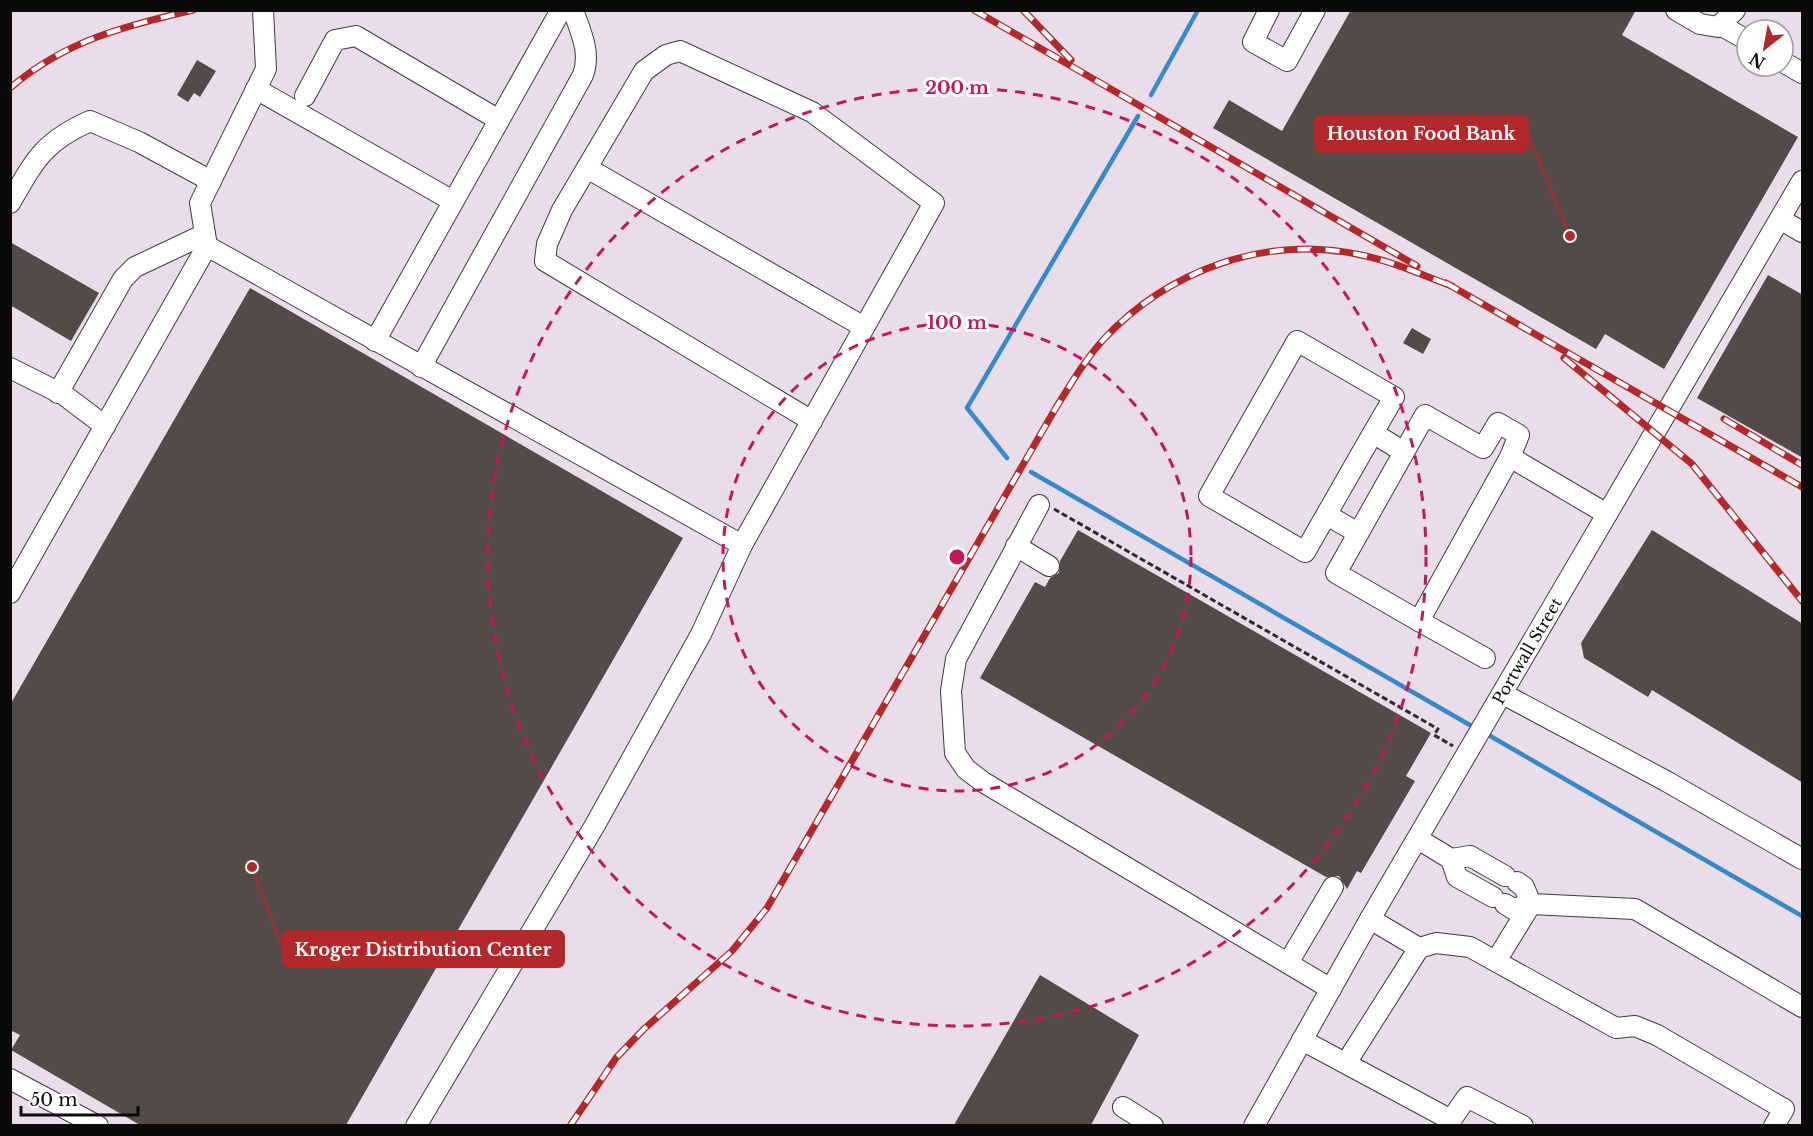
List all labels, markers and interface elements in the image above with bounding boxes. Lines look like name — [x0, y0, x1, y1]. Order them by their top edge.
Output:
north arrow — [1735, 18, 1795, 78]
text: N — [1746, 48, 1769, 73]
text: 200 m — [925, 77, 989, 99]
callout: Houston Food Bank — [1315, 116, 1528, 152]
text: Houston Food Bank — [1327, 123, 1516, 145]
text: 100 m — [927, 312, 987, 334]
centre of rings — [947, 547, 967, 567]
street label: Portwall Street — [1488, 594, 1566, 708]
callout: Kroger Distribution Center — [283, 931, 564, 967]
text: Kroger Distribution Center — [295, 939, 552, 961]
scale bar — [21, 1079, 138, 1117]
text: 50 m — [30, 1089, 78, 1111]

